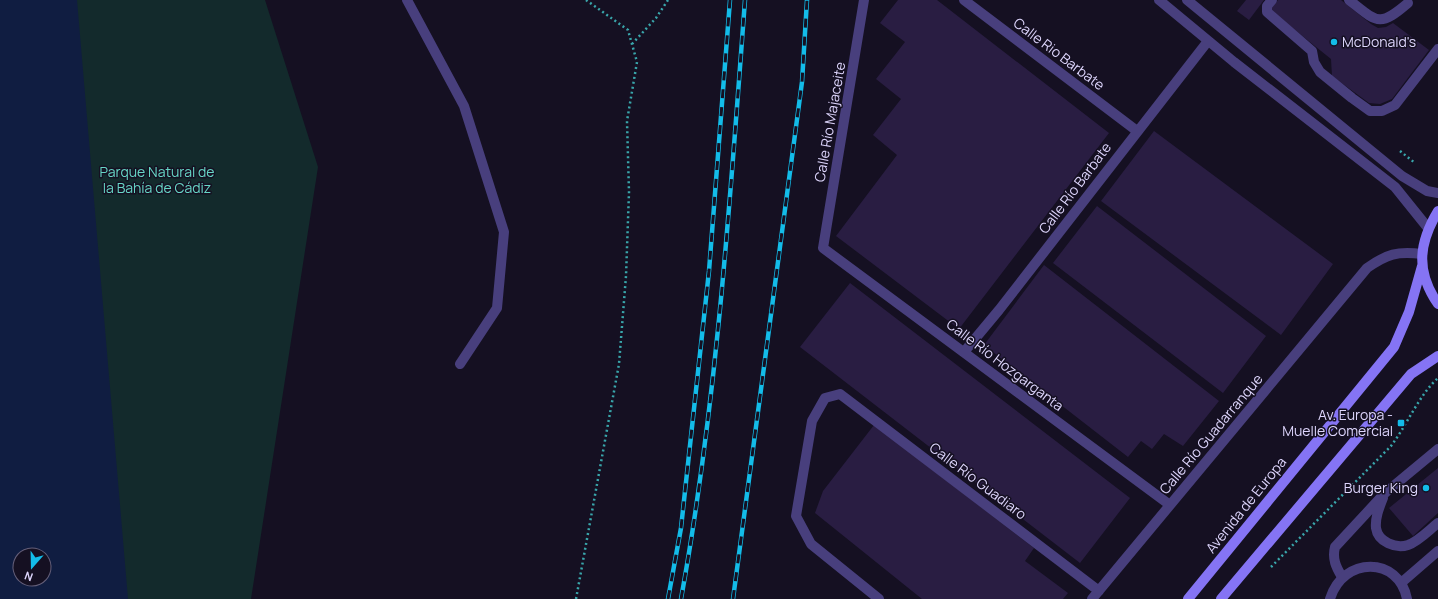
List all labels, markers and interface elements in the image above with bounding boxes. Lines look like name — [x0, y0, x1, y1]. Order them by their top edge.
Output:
street label: Calle Rio Barbate — [1010, 13, 1109, 94]
place label: McDonald's — [1342, 32, 1416, 51]
marker: McDonald's — [1329, 37, 1339, 47]
street label: Calle Río Majaceite — [810, 60, 849, 184]
street label: Calle Río Barbate — [1034, 138, 1115, 237]
park label: Parque Natural de la Bahía de Cádiz — [100, 162, 214, 197]
street label: Calle Río Hozgarganta — [943, 314, 1068, 415]
street label: Calle Río Guadarranque — [1155, 370, 1267, 498]
place label: Av. Europa - Muelle Comercial — [1282, 405, 1393, 440]
marker: Av. Europa - Muelle Comercial — [1396, 418, 1406, 428]
street label: Calle Río Guadiaro — [926, 438, 1031, 523]
street label: Avenida de Europa — [1201, 453, 1290, 557]
place label: Burger King — [1344, 478, 1418, 497]
marker: Burger King — [1421, 483, 1431, 493]
north arrow — [12, 547, 52, 587]
text: N — [22, 568, 35, 585]

